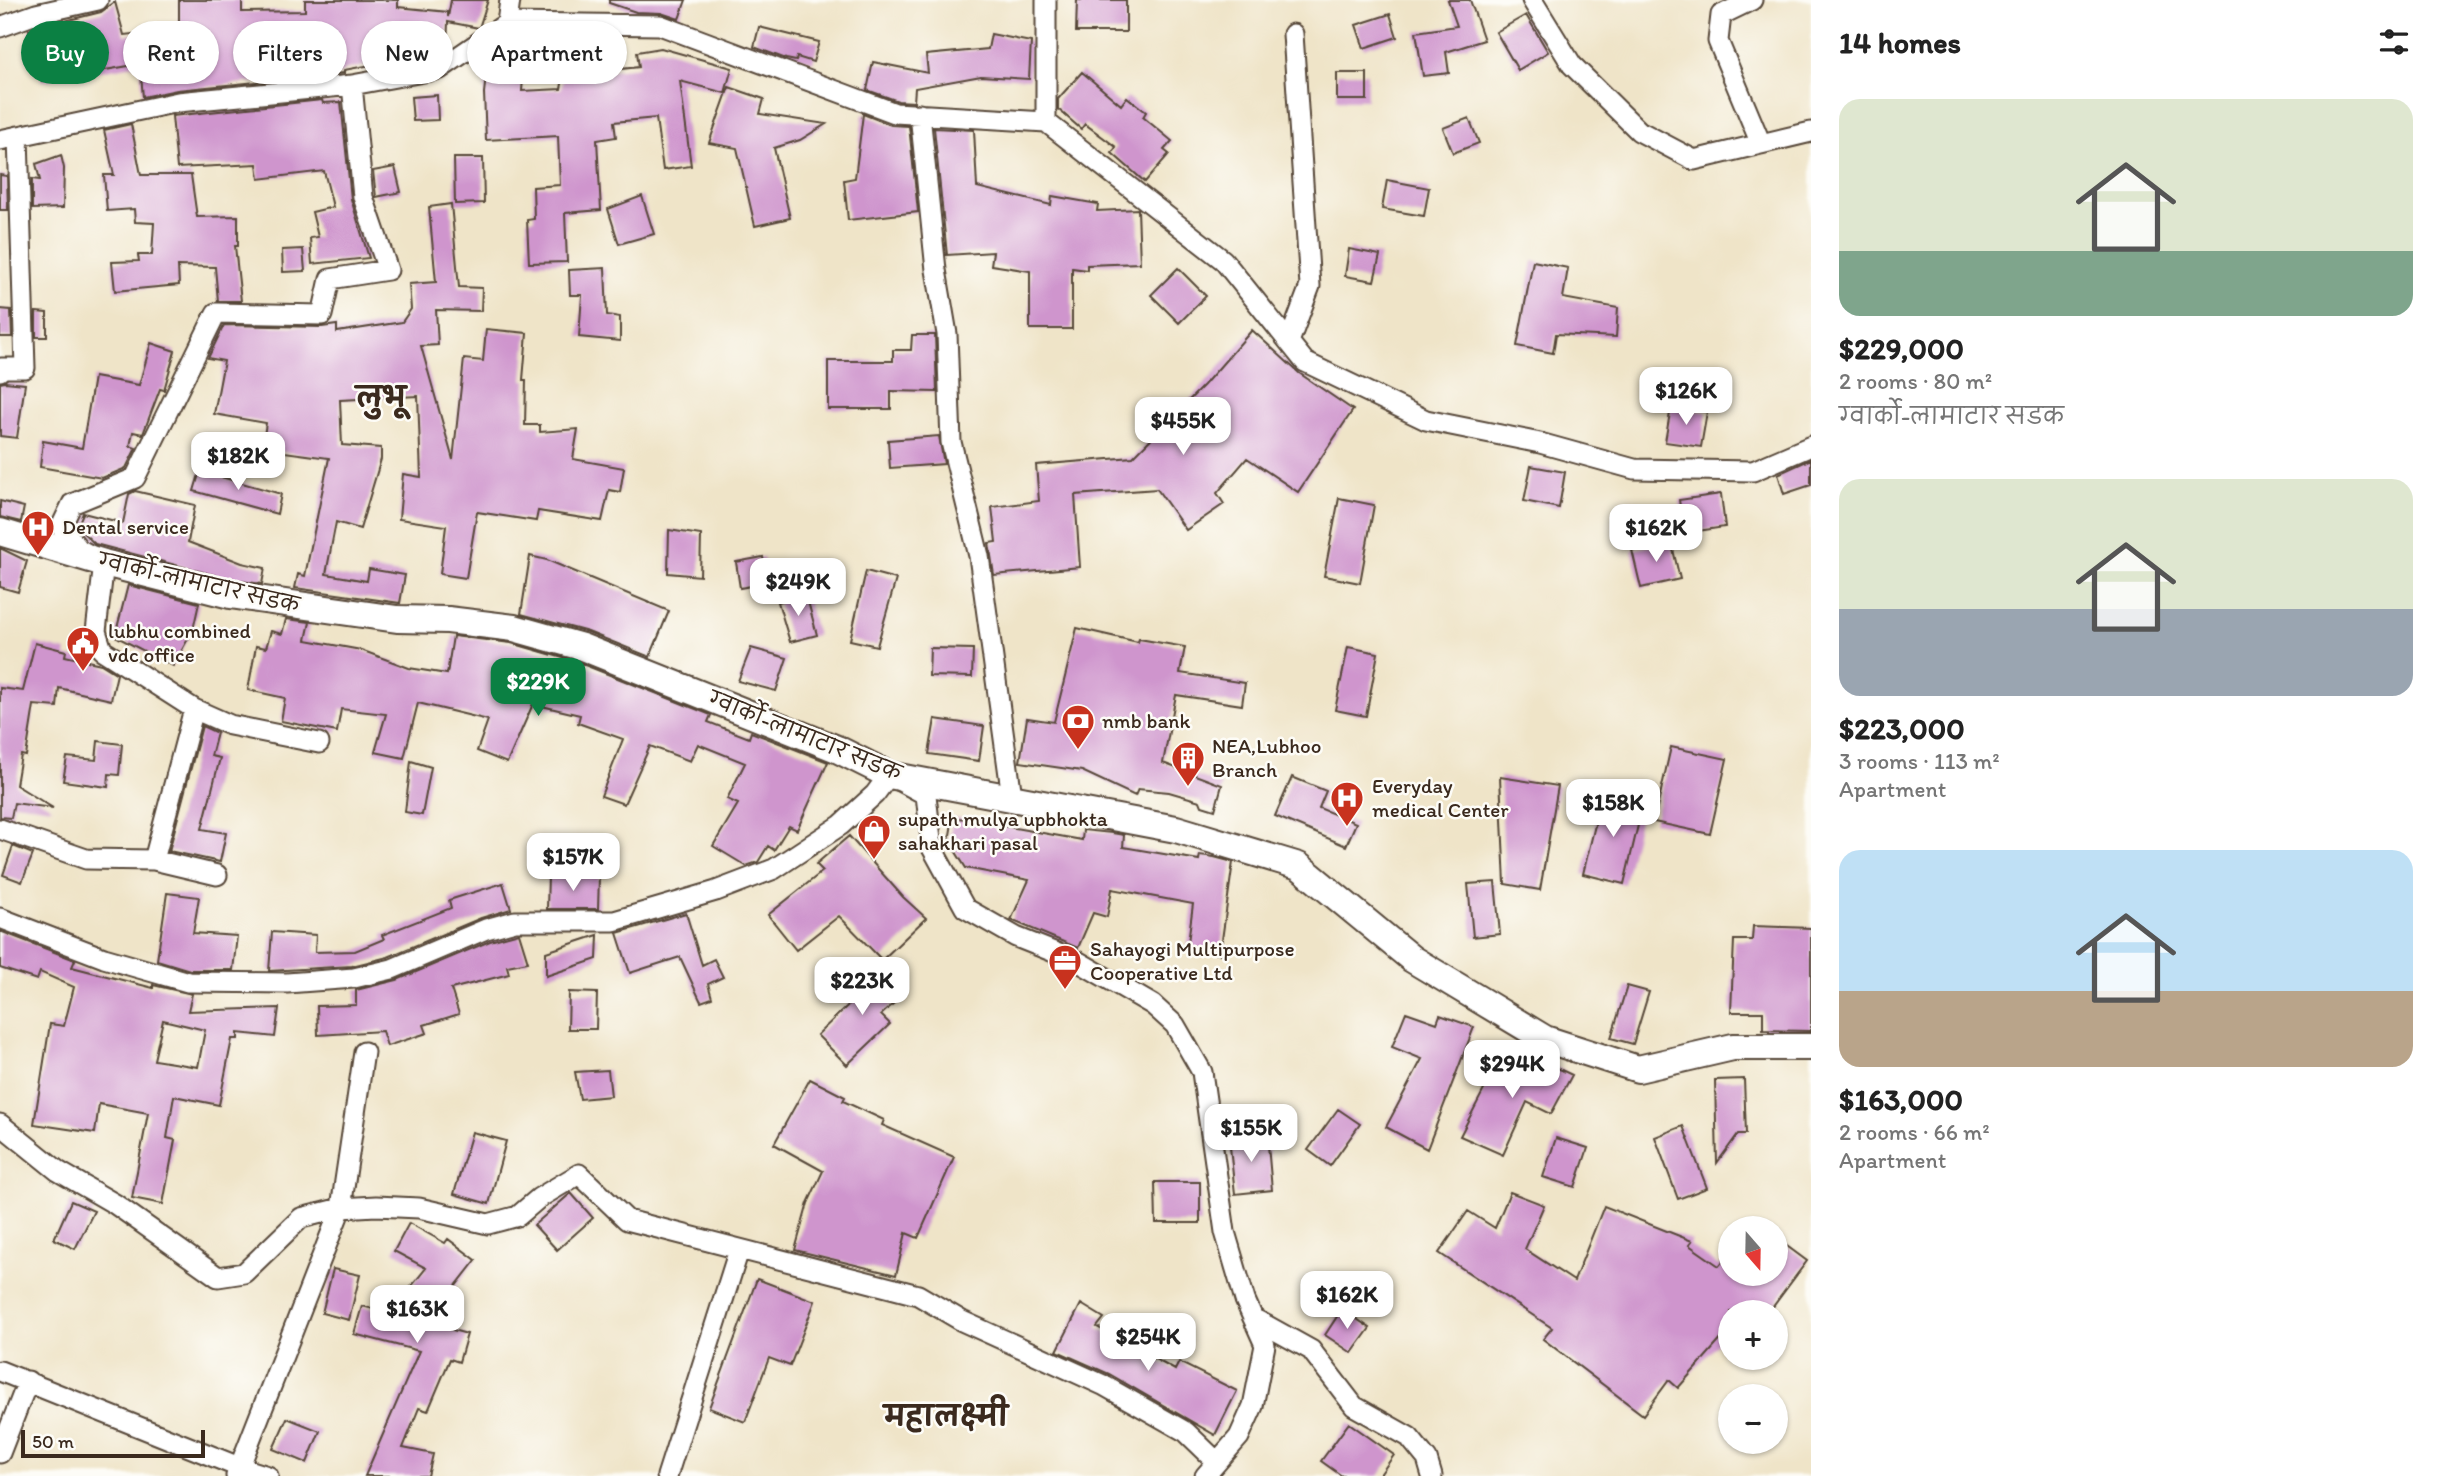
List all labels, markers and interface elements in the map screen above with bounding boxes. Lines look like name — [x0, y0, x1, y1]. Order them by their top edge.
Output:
chip: Buy — [21, 21, 109, 84]
chip: Rent — [123, 21, 219, 84]
chip: Filters — [233, 21, 347, 84]
chip: New — [361, 21, 453, 84]
chip: Apartment — [467, 21, 627, 84]
icon: filters — [2375, 23, 2413, 61]
text: 14 homes — [1839, 24, 1961, 61]
icon: home — [2063, 144, 2189, 270]
text: $229,000 — [1839, 330, 1964, 367]
text: 2 rooms · 80 m² — [1839, 367, 1992, 395]
pin: $126K — [1637, 368, 1735, 427]
text: $126K — [1655, 376, 1717, 404]
district label: लुभू — [353, 380, 412, 420]
pin: $455K — [1134, 398, 1232, 457]
text: ग्वार्को-लामाटार सडक — [1839, 402, 2064, 430]
text: $455K — [1151, 406, 1215, 434]
pin: $182K — [189, 433, 287, 492]
text: $182K — [207, 441, 269, 469]
pin: $162K — [1607, 504, 1705, 564]
hospital icon: Dental service — [19, 508, 57, 557]
text: $162K — [1625, 513, 1687, 541]
place label: Dental service — [62, 514, 189, 539]
icon: home — [2063, 524, 2189, 650]
street label: ग्वार्को-लामाटार सडक — [95, 543, 305, 618]
pin: $249K — [749, 558, 847, 618]
text: $249K — [766, 567, 830, 595]
place label: lubhu combined vdc office — [108, 618, 251, 667]
public building icon: lubhu combined vdc office — [64, 624, 102, 673]
pin: $229K — [489, 658, 587, 718]
text: $229K — [507, 667, 569, 695]
street label: ग्वार्को-लामाटार सडक — [704, 681, 908, 786]
bank icon: nmb bank — [1059, 702, 1097, 751]
place label: nmb bank — [1102, 708, 1191, 733]
text: $223,000 — [1839, 710, 1965, 747]
place label: NEA,Lubhoo Branch — [1212, 733, 1321, 782]
building icon: NEA,Lubhoo Branch — [1169, 739, 1207, 788]
text: 3 rooms · 113 m² — [1839, 747, 2000, 775]
place label: Everyday medical Center — [1372, 773, 1509, 822]
text: Apartment — [1839, 775, 1946, 803]
hospital icon: Everyday medical Center — [1328, 779, 1366, 828]
pin: $158K — [1564, 780, 1662, 839]
text: $158K — [1582, 788, 1644, 816]
place label: supath mulya upbhokta sahakhari pasal — [898, 806, 1108, 855]
shop icon: supath mulya upbhokta sahakhari pasal — [855, 812, 893, 861]
pin: $157K — [524, 834, 622, 893]
text: $157K — [543, 842, 603, 870]
icon: home — [2063, 895, 2189, 1021]
place label: Sahayogi Multipurpose Cooperative Ltd — [1090, 936, 1295, 985]
office icon: Sahayogi Multipurpose Cooperative Ltd — [1046, 942, 1084, 991]
pin: $223K — [813, 958, 911, 1017]
text: $223K — [830, 966, 894, 994]
pin: $294K — [1463, 1040, 1561, 1100]
text: $294K — [1480, 1049, 1544, 1077]
text: $163,000 — [1839, 1081, 1963, 1118]
pin: $155K — [1202, 1104, 1300, 1164]
text: $155K — [1220, 1113, 1282, 1141]
text: 2 rooms · 66 m² — [1839, 1118, 1990, 1146]
text: Apartment — [1839, 1146, 1946, 1174]
north arrow — [1718, 1216, 1788, 1286]
map controls — [1718, 1216, 1788, 1454]
pin: $162K — [1298, 1272, 1396, 1331]
text: $162K — [1316, 1280, 1378, 1308]
pin: $163K — [368, 1286, 466, 1345]
text: $163K — [386, 1294, 448, 1322]
button: + — [1718, 1300, 1788, 1370]
pin: $254K — [1099, 1314, 1197, 1373]
text: $254K — [1116, 1322, 1180, 1350]
button: − — [1718, 1384, 1788, 1454]
district label: महालक्ष्मी — [881, 1394, 1010, 1433]
scale bar — [21, 1427, 205, 1459]
text: 50 m — [32, 1430, 74, 1453]

